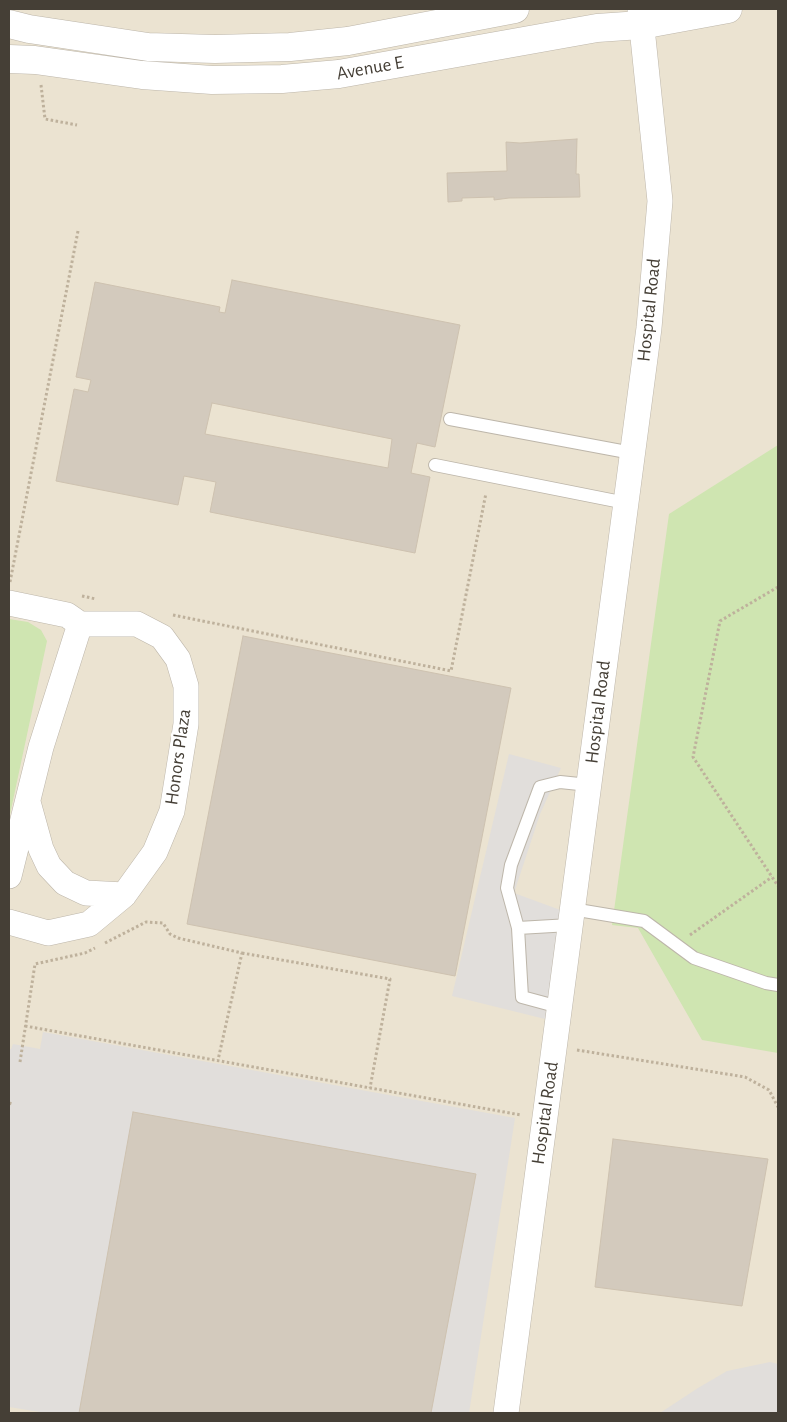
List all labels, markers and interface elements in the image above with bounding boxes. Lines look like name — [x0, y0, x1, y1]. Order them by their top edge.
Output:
street label: Avenue E — [335, 51, 405, 85]
street label: Hospital Road — [632, 257, 666, 363]
street label: Hospital Road — [580, 659, 616, 765]
street label: Honors Plaza — [160, 707, 196, 807]
street label: Hospital Road — [526, 1060, 564, 1166]

